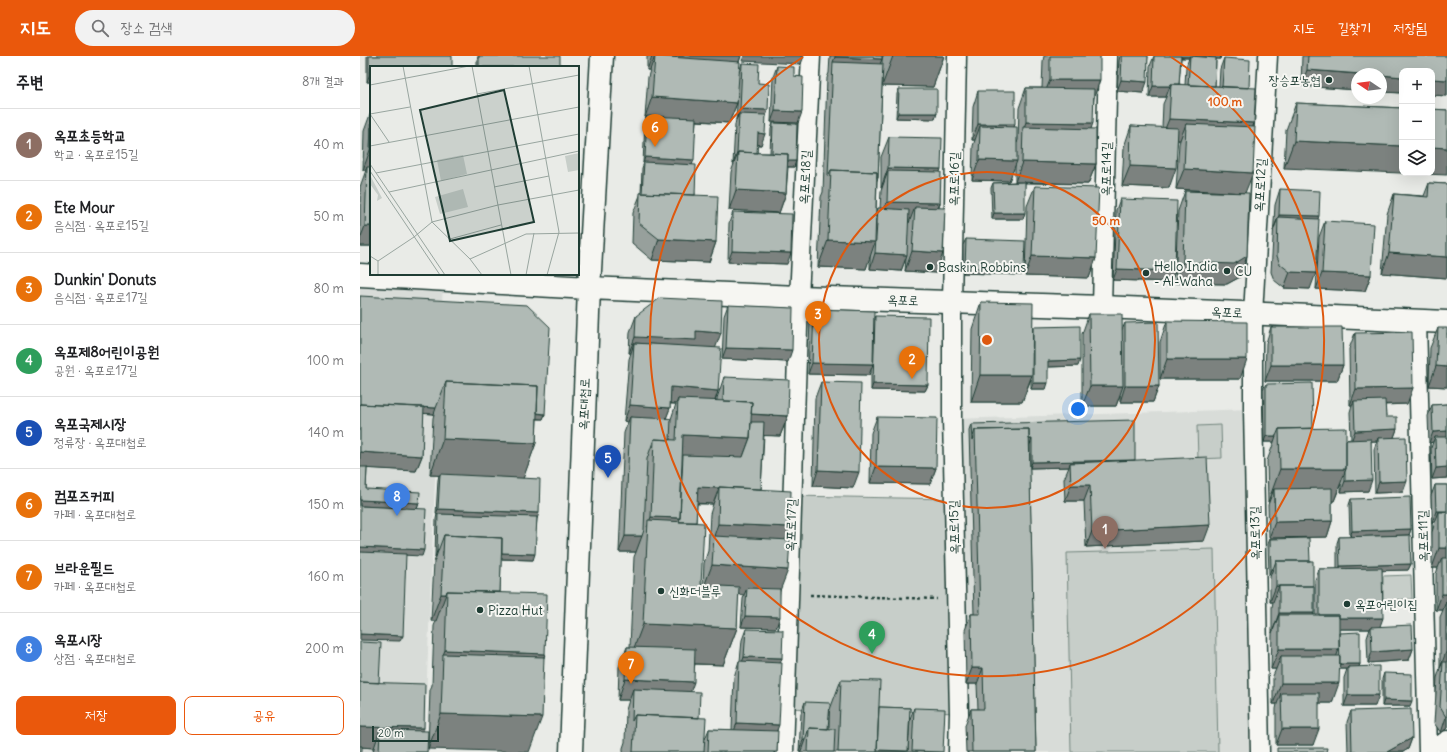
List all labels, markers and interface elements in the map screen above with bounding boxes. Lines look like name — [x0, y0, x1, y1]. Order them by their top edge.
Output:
search box — [75, 10, 355, 46]
text: 지도 — [20, 15, 51, 39]
icon: search — [89, 17, 111, 39]
text: 장소 검색 — [121, 18, 172, 37]
text: 지도 — [1293, 19, 1315, 37]
text: 길찾기 — [1337, 19, 1371, 37]
text: 저장됨 — [1393, 19, 1427, 37]
inset map — [370, 66, 579, 275]
north arrow — [1351, 68, 1387, 104]
map controls — [1399, 68, 1435, 176]
button: + — [1399, 68, 1435, 104]
text: 주변 — [16, 71, 43, 93]
place label: 장승포농협 — [1269, 72, 1321, 89]
text: 8개 결과 — [302, 73, 344, 90]
marker: 장승포농협 — [1324, 75, 1334, 85]
text: 100 m — [1208, 94, 1242, 109]
button: − — [1399, 104, 1435, 140]
pin: 6 — [642, 114, 668, 147]
text: 옥포초등학교 — [54, 126, 126, 145]
text: 1 — [26, 136, 32, 153]
text: 40 m — [313, 136, 344, 153]
button: layers — [1399, 140, 1435, 176]
street label: 옥포로14길 — [1097, 142, 1115, 196]
text: 학교 · 옥포로15길 — [54, 146, 138, 163]
street label: 옥포로18길 — [795, 149, 815, 205]
street label: 옥포로16길 — [945, 152, 963, 206]
street label: 옥포로12길 — [1250, 158, 1270, 212]
text: Ete Mour — [54, 198, 115, 217]
text: 2 — [25, 208, 33, 225]
text: 50 m — [313, 208, 344, 225]
text: 50 m — [1092, 213, 1121, 228]
text: 음식점 · 옥포로15길 — [54, 217, 149, 234]
place label: Hello India - Al-Waha — [1154, 258, 1218, 290]
place label: Baskin Robbins — [938, 259, 1026, 276]
marker: Baskin Robbins — [925, 262, 935, 272]
place label: CU — [1235, 263, 1252, 280]
marker: CU — [1222, 266, 1232, 276]
marker: Hello India - Al-Waha — [1141, 268, 1151, 278]
text: Dunkin' Donuts — [54, 270, 156, 289]
text: 3 — [25, 280, 33, 297]
text: 80 m — [313, 280, 344, 297]
text: 음식점 · 옥포로17길 — [54, 289, 148, 306]
street label: 옥포로 — [887, 291, 919, 309]
pin: 3 — [805, 301, 831, 334]
street label: 옥포로 — [1211, 303, 1243, 321]
centre of rings — [980, 333, 994, 347]
text: 옥포제8어린이공원 — [54, 342, 159, 361]
pin: 2 — [899, 346, 925, 379]
text: 4 — [25, 352, 33, 369]
text: 100 m — [307, 352, 344, 369]
text: 공원 · 옥포로17길 — [54, 362, 137, 379]
street label: 옥포대첩로 — [575, 378, 593, 430]
your location — [1068, 399, 1088, 419]
text: 옥포국제시장 — [54, 414, 126, 433]
text: 5 — [25, 424, 33, 441]
text: 140 m — [308, 424, 344, 441]
text: 정류장 · 옥포대첩로 — [54, 434, 147, 451]
pin: 5 — [595, 445, 621, 478]
pin: 8 — [384, 483, 410, 516]
text: 컴포즈커피 — [54, 486, 114, 505]
text: 6 — [25, 496, 33, 513]
text: 150 m — [308, 496, 344, 513]
street label: 옥포로17길 — [782, 498, 800, 552]
street label: 옥포로15길 — [945, 500, 963, 554]
text: 카페 · 옥포대첩로 — [54, 506, 136, 523]
street label: 옥포로13길 — [1246, 506, 1264, 560]
street label: 옥포로11길 — [1414, 510, 1432, 562]
pin: 1 — [1092, 516, 1118, 549]
text: 브라운필드 — [54, 558, 114, 577]
text: 7 — [26, 568, 32, 585]
text: 160 m — [308, 568, 344, 585]
text: 카페 · 옥포대첩로 — [54, 578, 136, 595]
place label: 신화더블루 — [669, 583, 721, 600]
marker: 신화더블루 — [656, 586, 666, 596]
place label: 옥포어린이집 — [1355, 596, 1418, 613]
marker: 옥포어린이집 — [1342, 599, 1352, 609]
place label: Pizza Hut — [488, 602, 544, 619]
marker: Pizza Hut — [475, 605, 485, 615]
pin: 4 — [859, 621, 885, 654]
text: 옥포시장 — [54, 630, 102, 649]
text: 8 — [25, 640, 33, 657]
text: 200 m — [305, 640, 344, 657]
text: 상점 · 옥포대첩로 — [54, 650, 136, 667]
pin: 7 — [618, 651, 644, 684]
button: 저장 — [16, 696, 176, 735]
button: 공유 — [184, 696, 344, 735]
scale bar — [372, 724, 439, 743]
text: 20 m — [378, 726, 404, 740]

